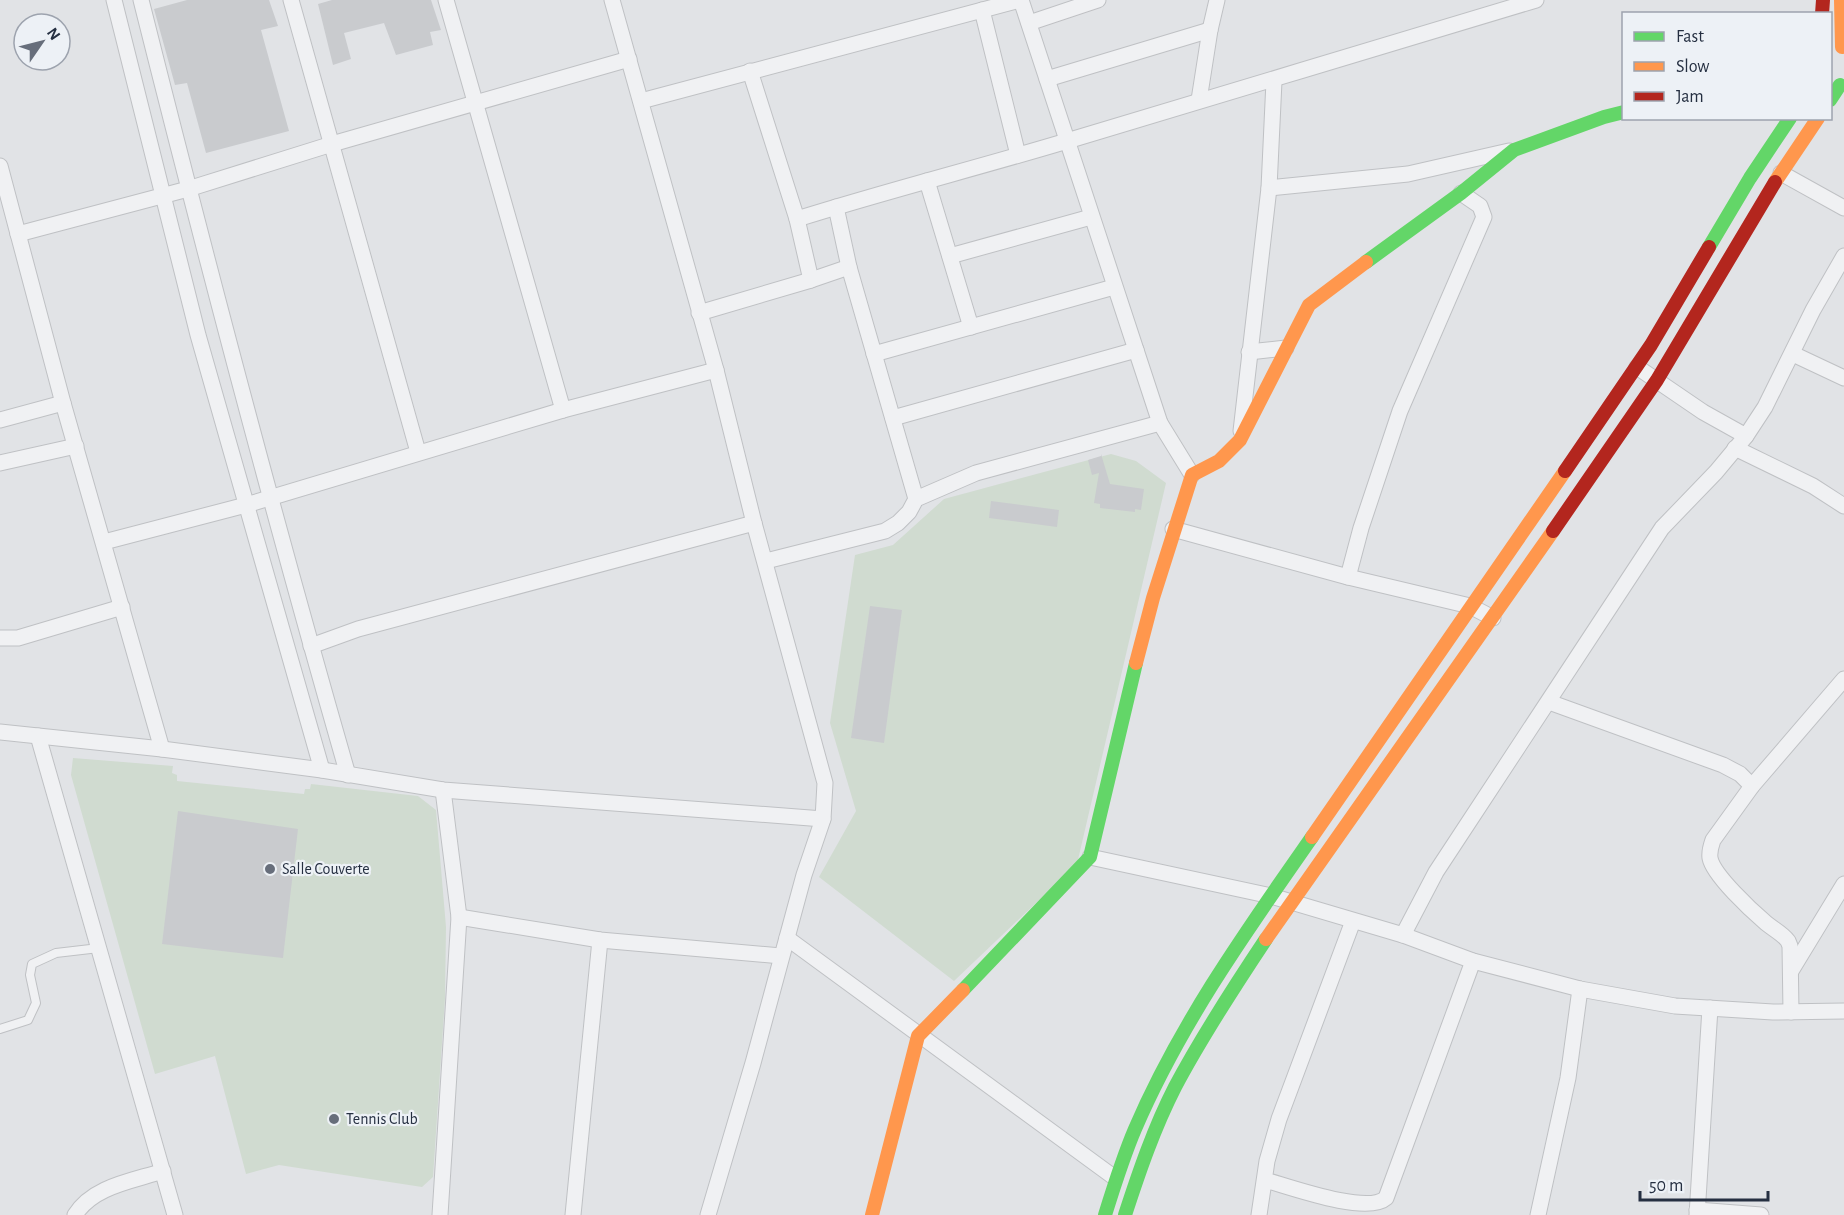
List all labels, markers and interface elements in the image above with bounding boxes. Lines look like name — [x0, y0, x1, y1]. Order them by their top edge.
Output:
north arrow — [12, 12, 72, 72]
legend — [1622, 12, 1832, 120]
text: N — [44, 25, 63, 43]
text: Fast — [1676, 28, 1704, 46]
text: Slow — [1676, 58, 1709, 76]
text: Jam — [1676, 88, 1704, 106]
place label: Salle Couverte — [282, 861, 370, 877]
marker: Salle Couverte — [263, 862, 277, 876]
place label: Tennis Club — [346, 1111, 418, 1127]
marker: Tennis Club — [327, 1112, 341, 1126]
scale bar — [1640, 1164, 1768, 1202]
text: 50 m — [1649, 1177, 1683, 1195]

